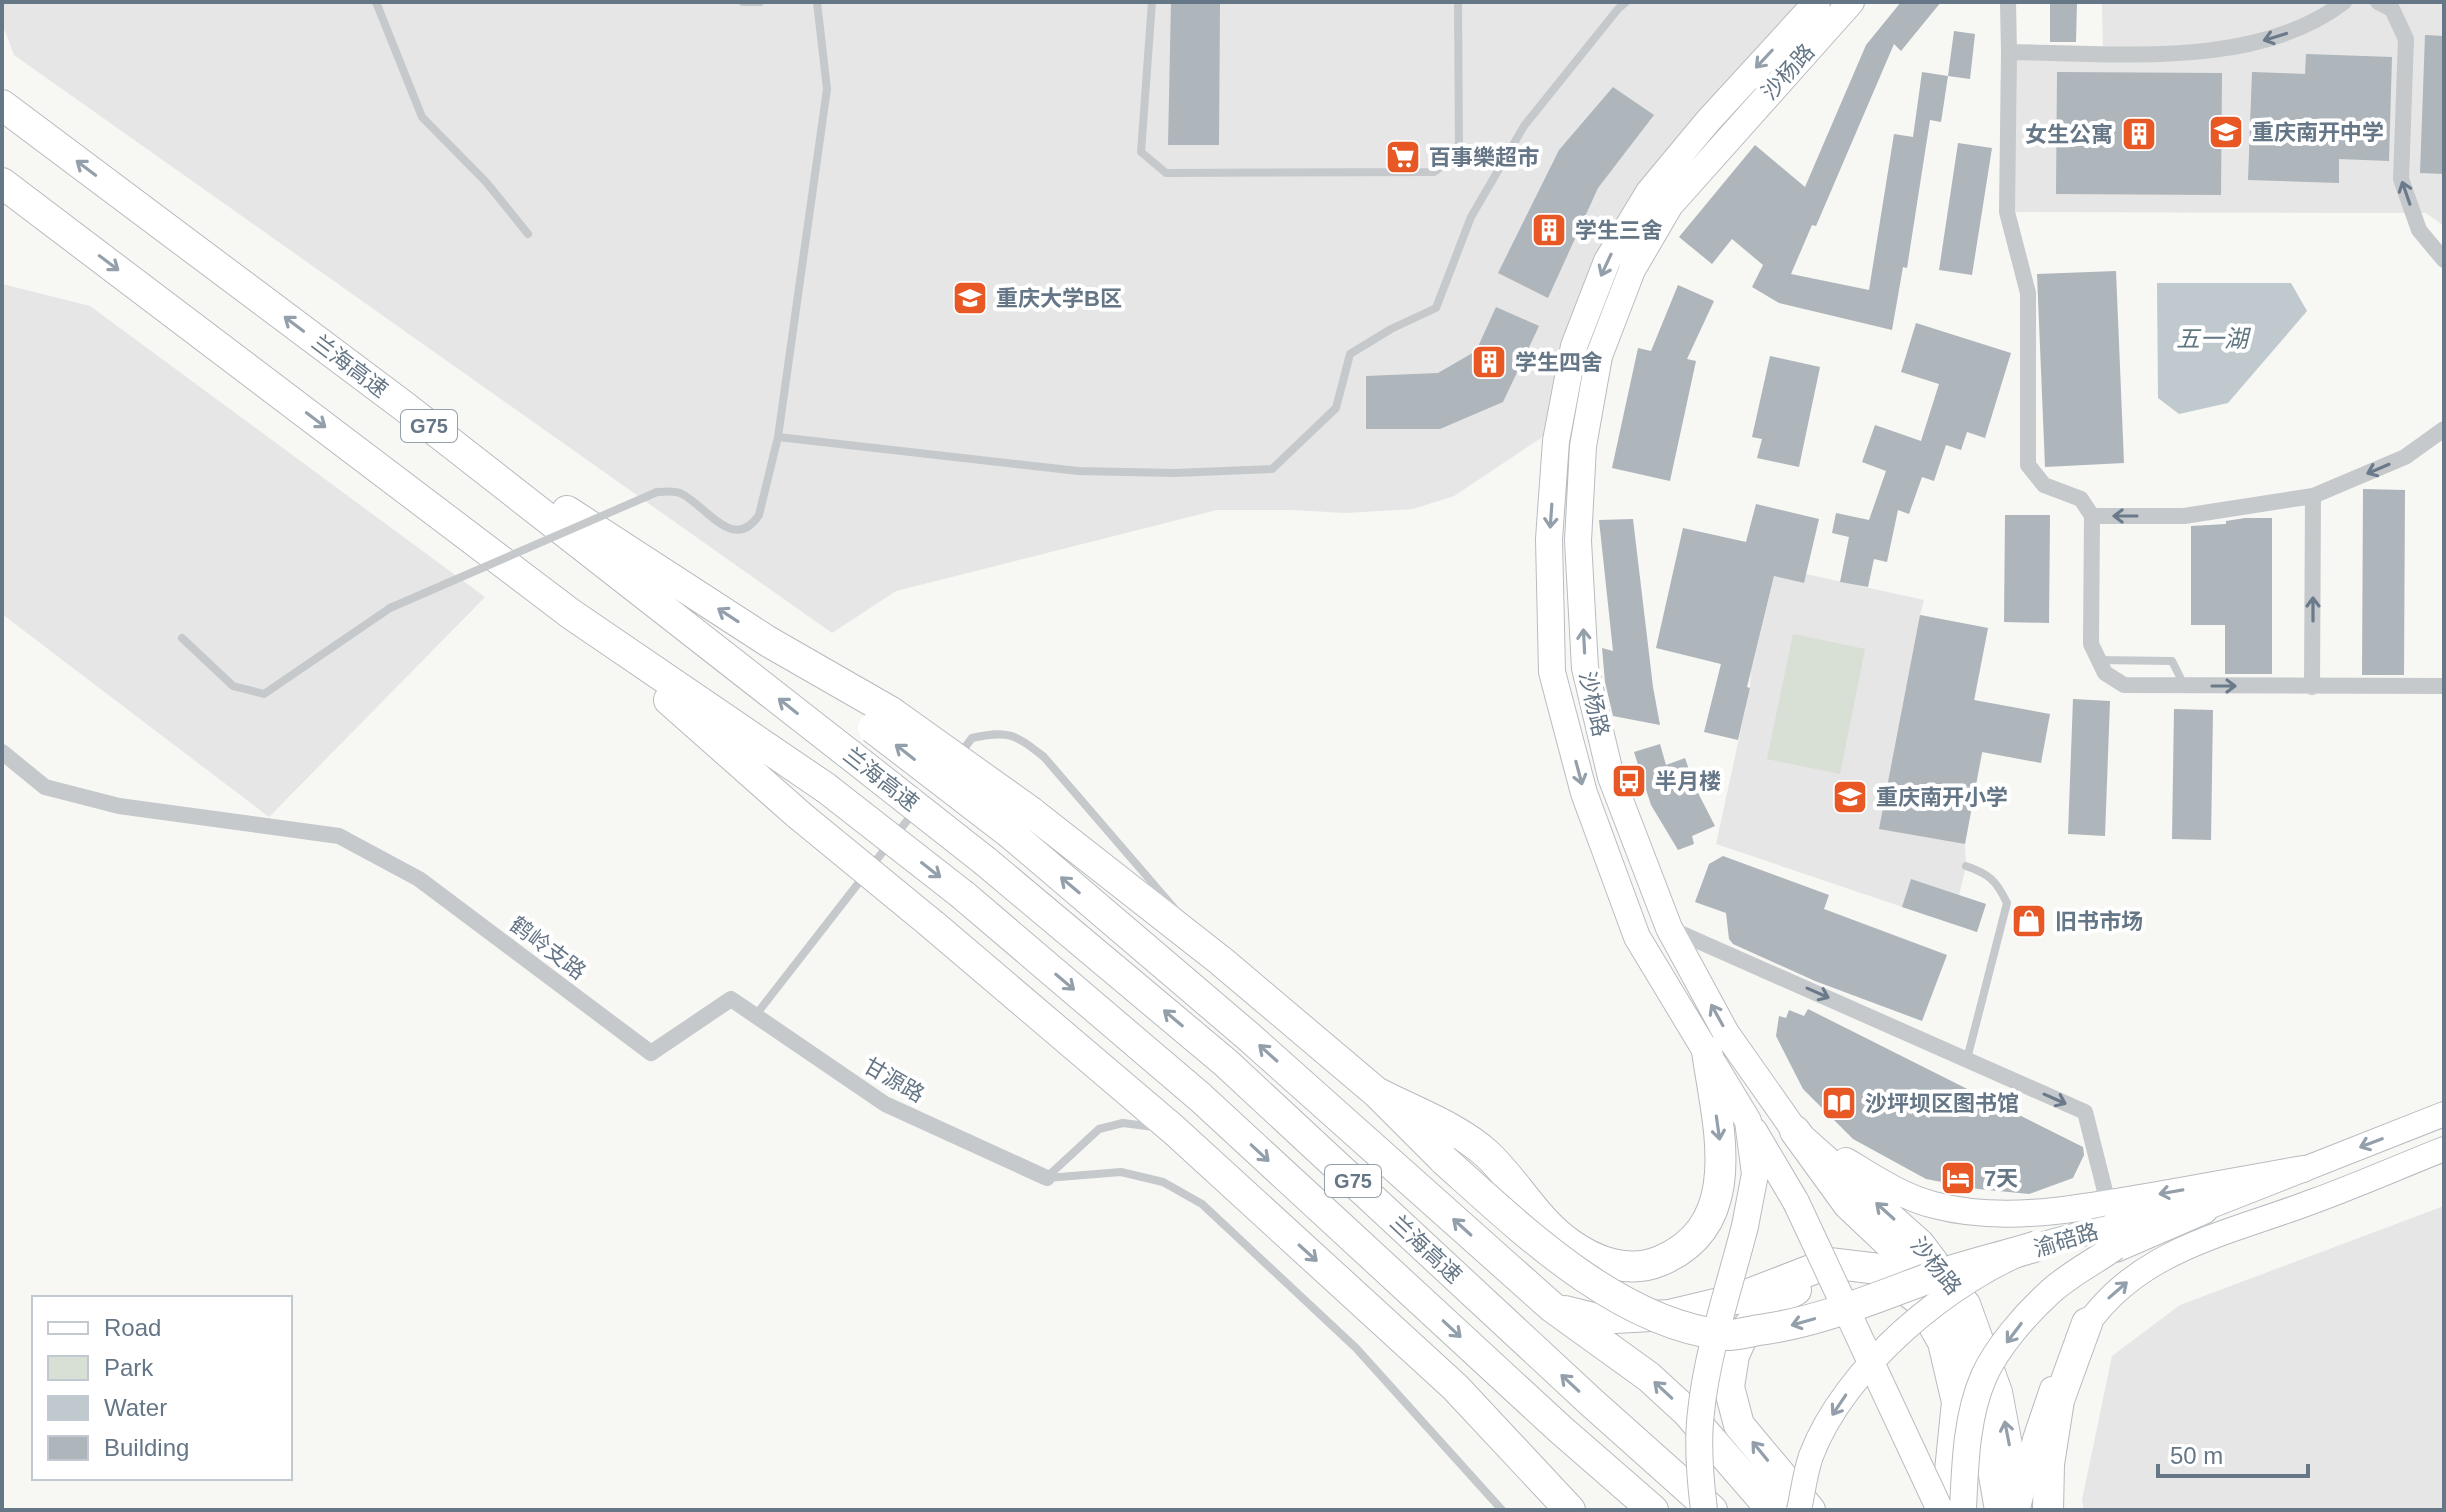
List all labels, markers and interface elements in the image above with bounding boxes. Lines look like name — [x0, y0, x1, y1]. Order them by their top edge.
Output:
one-way arrow — [2263, 31, 2288, 45]
street label: 沙杨路 — [1757, 39, 1819, 105]
one-way arrow — [1756, 49, 1774, 69]
school or university icon: 重庆南开中学 — [2207, 113, 2245, 151]
building icon: 女生公寓 — [2120, 115, 2158, 153]
place label: 重庆南开中学 — [2252, 120, 2384, 145]
place label: 女生公寓 — [2025, 122, 2113, 147]
supermarket icon: 百事樂超市 — [1384, 138, 1422, 176]
place label: 百事樂超市 — [1429, 145, 1539, 170]
one-way arrow — [76, 160, 97, 177]
one-way arrow — [2398, 181, 2412, 206]
building icon: 学生三舍 — [1530, 211, 1568, 249]
place label: 学生三舍 — [1575, 218, 1663, 243]
one-way arrow — [1598, 252, 1613, 276]
one-way arrow — [98, 255, 119, 272]
school or university icon: 重庆大学B区 — [951, 279, 989, 317]
place label: 重庆大学B区 — [996, 286, 1122, 311]
one-way arrow — [284, 316, 305, 333]
water label: 五一湖 — [2176, 325, 2252, 352]
street label: 兰海高速 — [307, 330, 393, 402]
building icon: 学生四舍 — [1470, 343, 1508, 381]
place label: 学生四舍 — [1515, 350, 1603, 375]
road number: G75 — [401, 410, 457, 442]
one-way arrow — [305, 412, 326, 429]
one-way arrow — [2366, 462, 2391, 477]
one-way arrow — [1543, 502, 1558, 529]
one-way arrow — [2112, 508, 2139, 524]
one-way arrow — [2305, 596, 2321, 623]
one-way arrow — [717, 607, 740, 623]
one-way arrow — [1576, 628, 1591, 655]
street label: 沙杨路 — [1574, 669, 1614, 739]
one-way arrow — [2210, 678, 2237, 694]
one-way arrow — [778, 698, 799, 715]
street label: 兰海高速 — [839, 742, 923, 816]
one-way arrow — [895, 744, 916, 761]
one-way arrow — [1572, 759, 1587, 785]
bus stop icon: 半月楼 — [1610, 762, 1648, 800]
place label: 半月楼 — [1655, 769, 1721, 794]
school or university icon: 重庆南开小学 — [1831, 778, 1869, 816]
place label: 重庆南开小学 — [1876, 785, 2008, 810]
one-way arrow — [920, 862, 942, 879]
one-way arrow — [1061, 876, 1081, 894]
shop icon: 旧书市场 — [2010, 902, 2048, 940]
place label: 旧书市场 — [2055, 909, 2143, 934]
street label: 鹤岭支路 — [505, 912, 591, 984]
one-way arrow — [1054, 973, 1074, 991]
one-way arrow — [1805, 987, 1829, 1002]
one-way arrow — [1708, 1004, 1724, 1027]
one-way arrow — [1163, 1009, 1183, 1027]
one-way arrow — [1258, 1044, 1278, 1063]
street label: 甘源路 — [859, 1053, 929, 1107]
library icon: 沙坪坝区图书馆 — [1820, 1084, 1858, 1122]
place label: 沙坪坝区图书馆 — [1865, 1091, 2019, 1116]
one-way arrow — [2043, 1092, 2067, 1107]
one-way arrow — [1711, 1115, 1726, 1140]
one-way arrow — [2359, 1137, 2384, 1151]
one-way arrow — [1250, 1143, 1270, 1161]
hotel icon: 7天 — [1939, 1159, 1977, 1197]
road number: G75 — [1325, 1165, 1381, 1197]
place label: 7天 — [1984, 1166, 2018, 1191]
one-way arrow — [2159, 1186, 2185, 1201]
one-way arrow — [1875, 1202, 1895, 1220]
street label: 兰海高速 — [1385, 1210, 1467, 1288]
one-way arrow — [1452, 1218, 1472, 1236]
street label: 渝碚路 — [2031, 1218, 2101, 1262]
street label: 沙杨路 — [1906, 1232, 1966, 1300]
one-way arrow — [1298, 1243, 1318, 1262]
one-way arrow — [2107, 1282, 2127, 1300]
legend — [32, 1296, 292, 1480]
text: Road — [104, 1314, 161, 1341]
one-way arrow — [1790, 1315, 1816, 1330]
one-way arrow — [1441, 1319, 1461, 1337]
one-way arrow — [2006, 1322, 2023, 1343]
text: Park — [104, 1354, 154, 1381]
one-way arrow — [1561, 1375, 1581, 1393]
one-way arrow — [1654, 1382, 1674, 1400]
one-way arrow — [1831, 1393, 1847, 1415]
text: Water — [104, 1394, 167, 1421]
one-way arrow — [1998, 1420, 2013, 1446]
scale bar — [2158, 1428, 2308, 1478]
text: Building — [104, 1434, 189, 1461]
one-way arrow — [1751, 1441, 1768, 1462]
text: 50 m — [2170, 1442, 2223, 1469]

